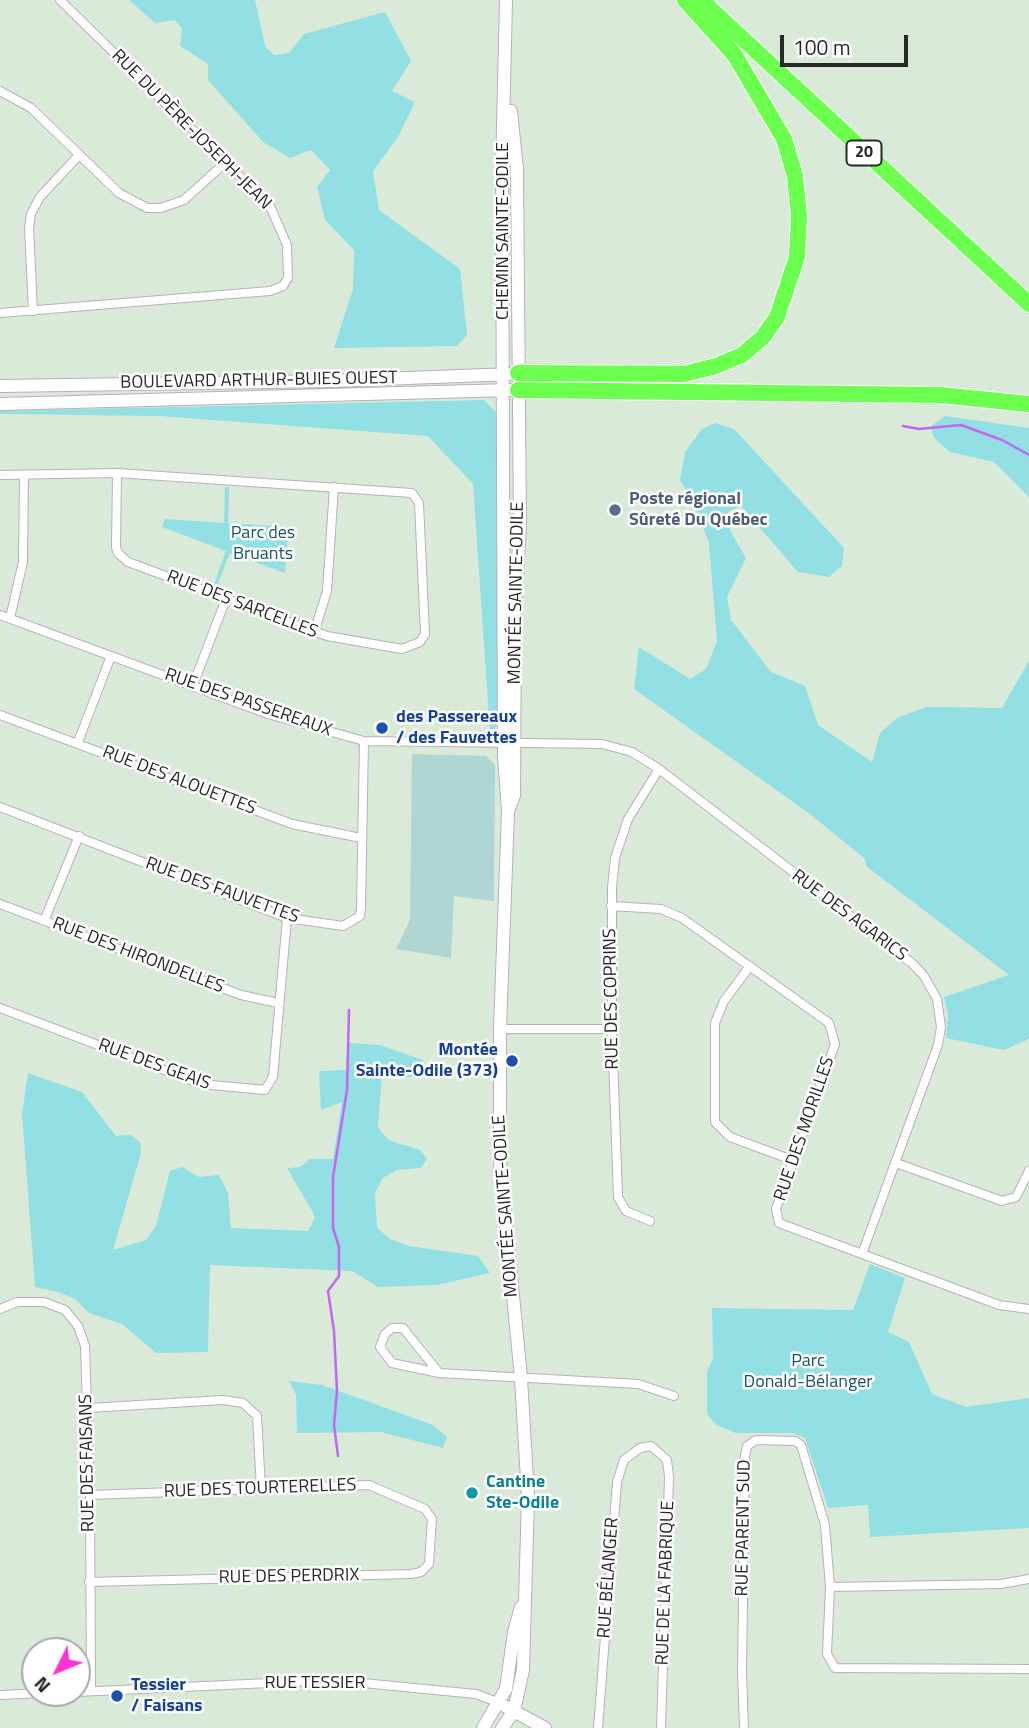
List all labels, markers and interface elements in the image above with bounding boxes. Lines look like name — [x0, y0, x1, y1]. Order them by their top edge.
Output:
scale bar — [784, 21, 912, 65]
text: 100 m — [793, 31, 850, 63]
street label: RUE DU PÈRE-JOSEPH-JEAN — [106, 45, 276, 215]
road number: 20 — [846, 140, 882, 166]
street label: CHEMIN SAINTE-ODILE — [493, 142, 515, 320]
street label: BOULEVARD ARTHUR-BUIES OUEST — [120, 368, 398, 394]
place label: Poste régional Sûreté Du Québec — [629, 489, 768, 532]
street label: MONTÉE SAINTE-ODILE — [505, 501, 529, 685]
marker: Poste régional Sûreté Du Québec — [607, 502, 623, 518]
park label: Parc des Bruants — [231, 523, 295, 566]
street label: RUE DES SARCELLES — [164, 566, 320, 644]
street label: RUE DES PASSEREAUX — [162, 664, 334, 742]
place label: des Passereaux / des Fauvettes — [396, 707, 517, 750]
marker: des Passereaux / des Fauvettes — [374, 720, 390, 736]
street label: RUE DES ALOUETTES — [99, 742, 259, 820]
street label: RUE DES FAUVETTES — [142, 853, 302, 929]
street label: RUE DES AGARICS — [787, 865, 911, 967]
street label: RUE DES HIRONDELLES — [49, 913, 227, 999]
street label: RUE DES COPRINS — [600, 928, 624, 1070]
street label: RUE DES GEAIS — [95, 1035, 213, 1095]
place label: Montée Sainte-Odile (373) — [356, 1040, 498, 1082]
marker: Montée Sainte-Odile (373) — [504, 1053, 520, 1069]
street label: RUE DES MORILLES — [770, 1054, 840, 1204]
street label: MONTÉE SAINTE-ODILE — [489, 1114, 523, 1298]
park label: Parc Donald-Bélanger — [744, 1351, 872, 1394]
street label: RUE DES FAISANS — [76, 1394, 100, 1532]
street label: RUE PARENT SUD — [732, 1459, 756, 1597]
place label: Cantine Ste-Odile — [486, 1472, 559, 1514]
street label: RUE DES TOURTERELLES — [163, 1475, 357, 1503]
marker: Cantine Ste-Odile — [464, 1485, 480, 1501]
street label: RUE DE LA FABRIQUE — [652, 1500, 680, 1666]
street label: RUE BÉLANGER — [594, 1517, 624, 1639]
street label: RUE DES PERDRIX — [218, 1565, 360, 1589]
north arrow — [21, 1637, 91, 1707]
text: N — [27, 1671, 57, 1700]
street label: RUE TESSIER — [265, 1673, 365, 1695]
place label: Tessier / Faisans — [131, 1675, 203, 1718]
marker: Tessier / Faisans — [109, 1688, 125, 1704]

